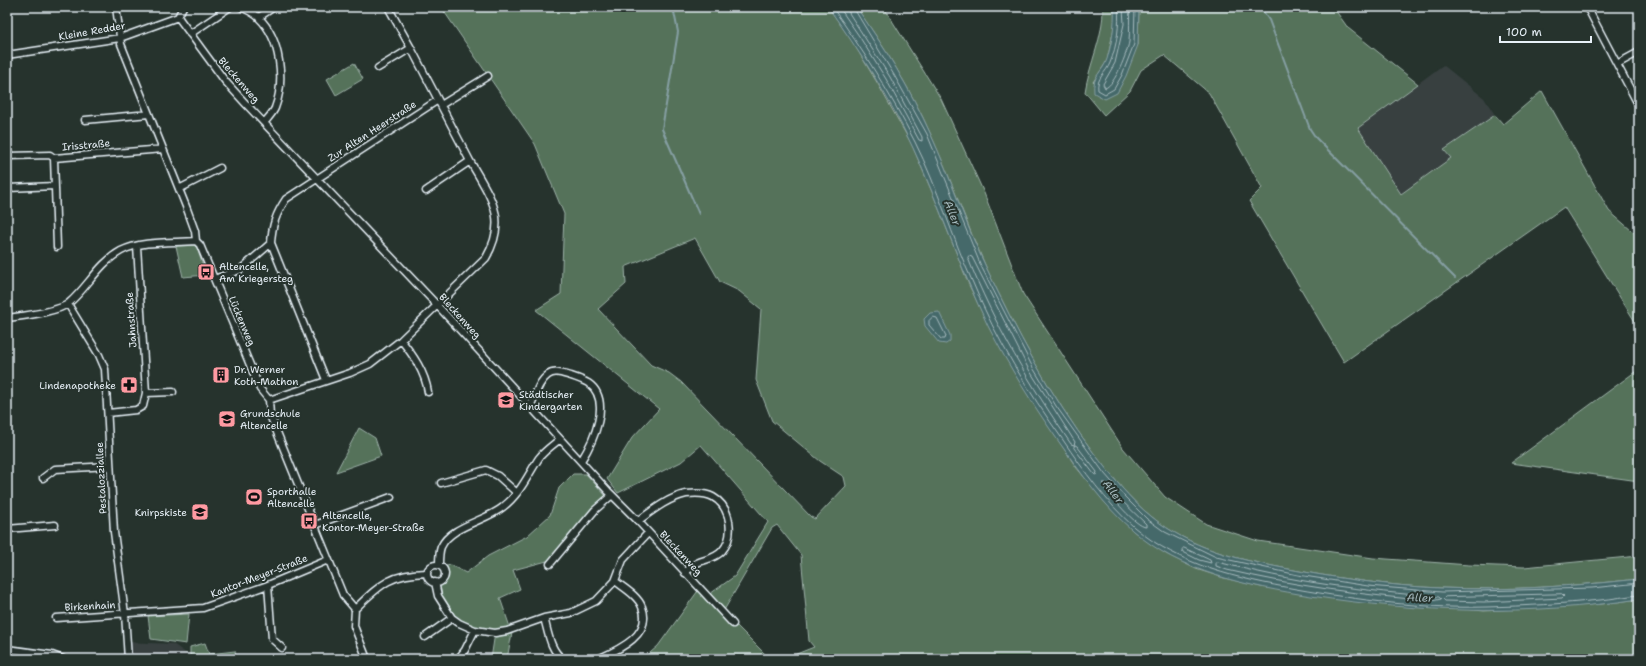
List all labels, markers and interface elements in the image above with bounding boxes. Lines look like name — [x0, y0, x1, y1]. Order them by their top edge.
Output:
scale bar — [1500, 18, 1591, 44]
street label: Kleine Redder — [58, 19, 127, 43]
text: 100 m — [1506, 24, 1542, 40]
street label: Bleckenweg — [215, 54, 263, 106]
street label: Zur Alten Heerstraße — [325, 97, 419, 164]
street label: Irisstraße — [61, 136, 111, 154]
water label: Aller — [940, 198, 964, 229]
place label: Altencelle, Am Kriegersteg — [219, 260, 293, 285]
bus stop icon: Altencelle, Am Kriegersteg — [196, 262, 216, 282]
street label: Jahnstraße — [123, 291, 139, 348]
street label: Bleckenweg — [436, 291, 484, 341]
street label: Lückenweg — [226, 294, 258, 348]
place label: Dr. Werner Koth-Mathon — [234, 363, 298, 388]
building icon: Dr. Werner Koth-Mathon — [211, 365, 231, 385]
pharmacy icon: Lindenapotheke — [119, 375, 139, 395]
place label: Lindenapotheke — [39, 379, 116, 392]
place label: Städtischer Kindergarten — [519, 388, 582, 413]
school or university icon: Städtischer Kindergarten — [496, 390, 516, 410]
place label: Grundschule Altencelle — [240, 407, 301, 432]
school or university icon: Grundschule Altencelle — [217, 409, 237, 429]
street label: Pestalozziallee — [93, 441, 109, 514]
water label: Aller — [1099, 477, 1127, 508]
place label: Sporthalle Altencelle — [267, 485, 317, 510]
sports icon: Sporthalle Altencelle — [244, 487, 264, 507]
school or university icon: Knirpskiste — [190, 502, 210, 522]
place label: Knirpskiste — [135, 506, 187, 519]
place label: Altencelle, Kontor-Meyer-Straße — [322, 509, 425, 534]
bus stop icon: Altencelle, Kontor-Meyer-Straße — [299, 511, 319, 531]
street label: Bleckenweg — [657, 528, 705, 578]
street label: Kantor-Meyer-Straße — [209, 551, 310, 600]
water label: Aller — [1407, 590, 1434, 606]
street label: Birkenhain — [64, 598, 116, 614]

